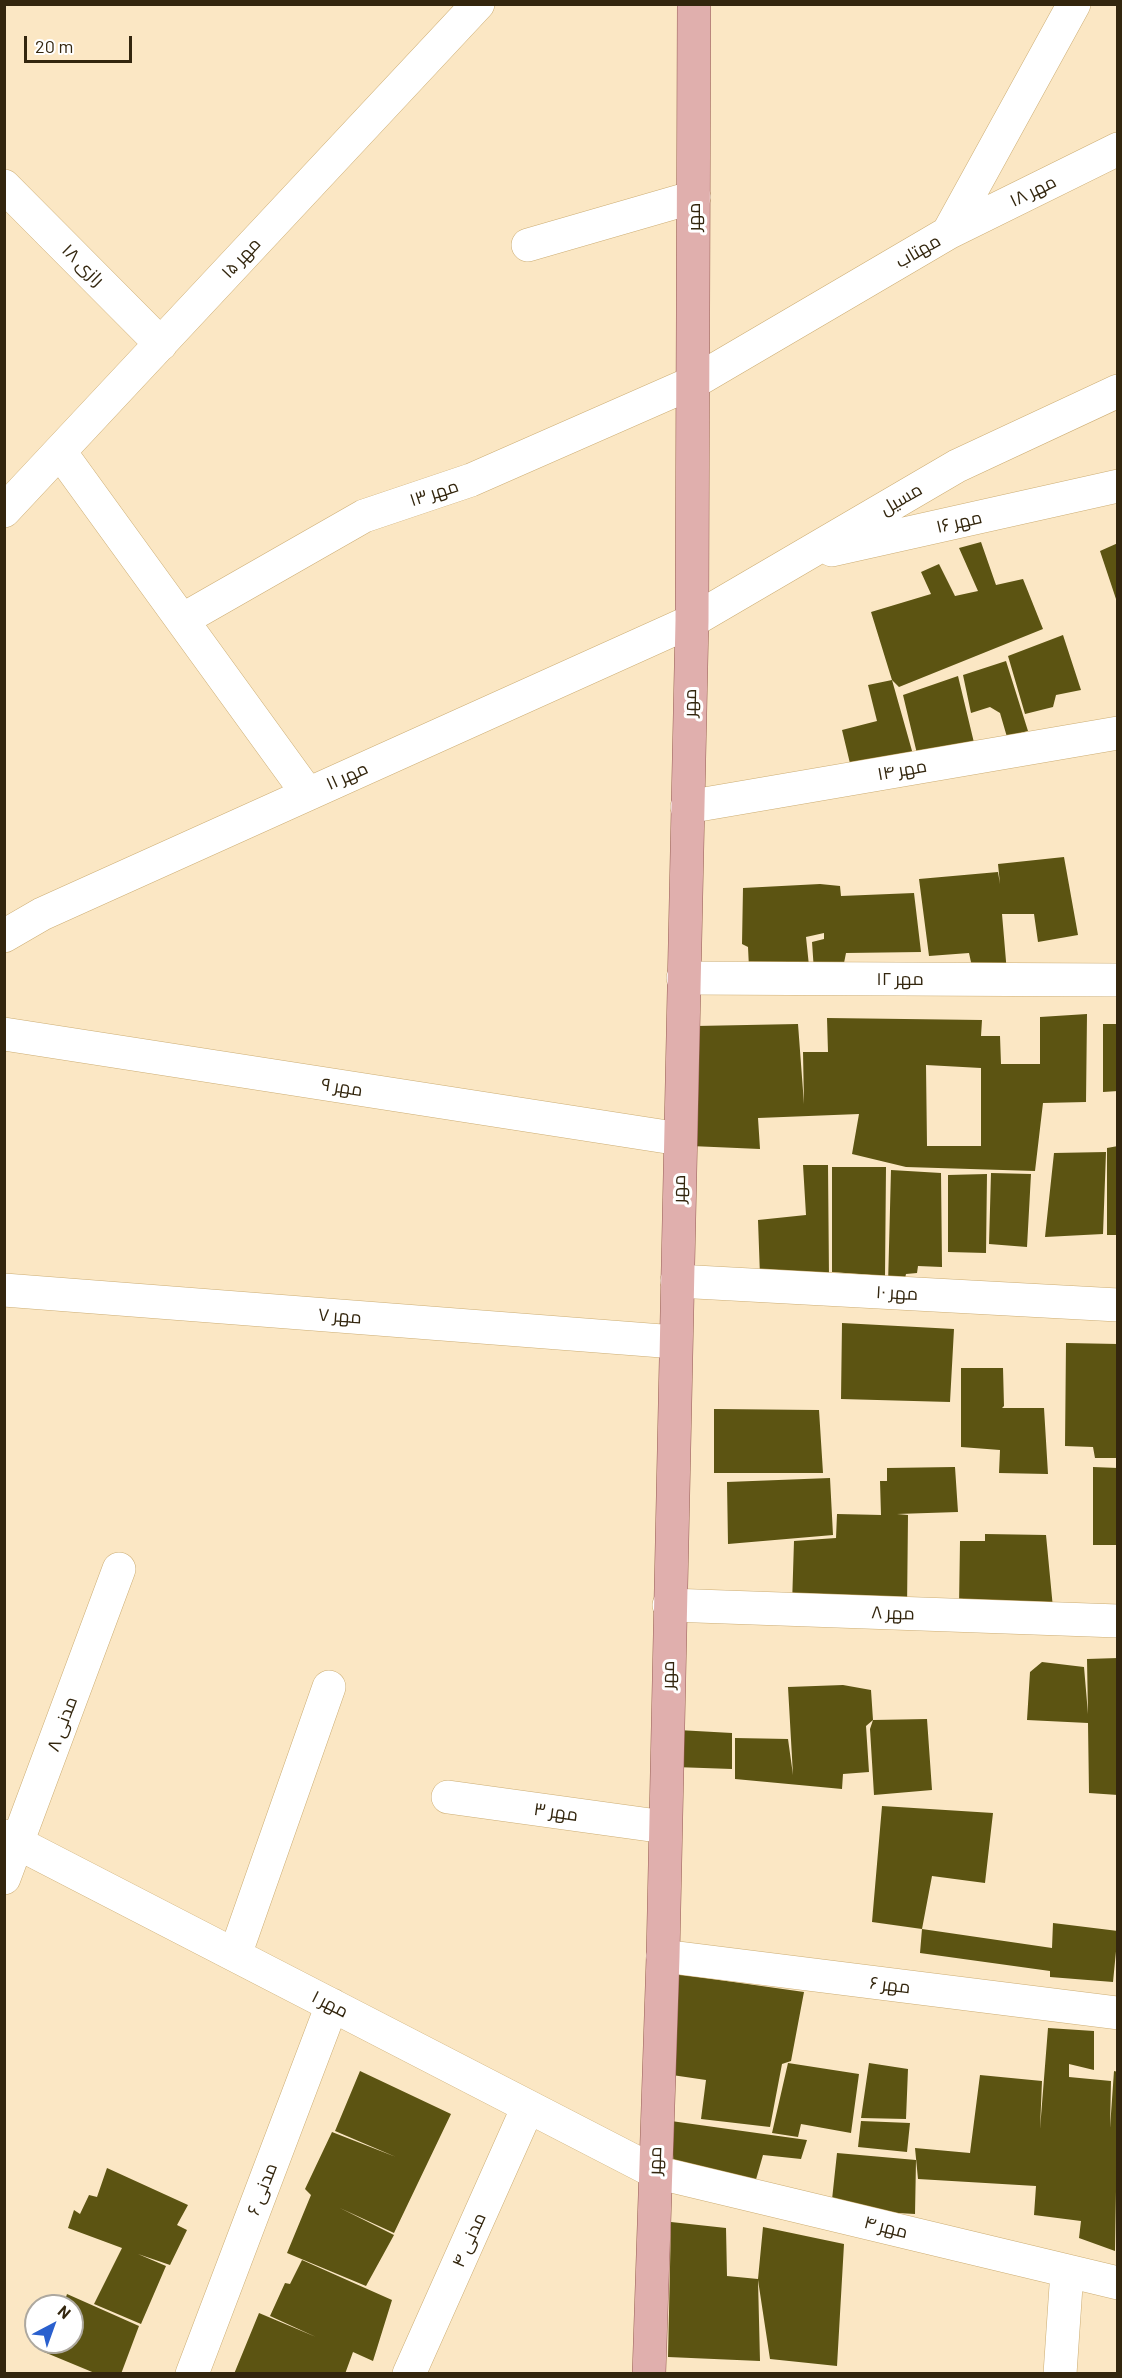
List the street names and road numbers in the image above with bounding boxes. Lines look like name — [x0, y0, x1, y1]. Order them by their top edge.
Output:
street label: مهر ۱۸ — [1006, 171, 1060, 211]
street label: مهر — [683, 203, 705, 231]
street label: مهتاب — [892, 230, 944, 272]
street label: مهر ۱۵ — [217, 233, 265, 283]
street label: رازی ۱۸ — [57, 239, 109, 291]
street label: مهر ۱۳ — [407, 475, 461, 511]
street label: مسیل — [876, 478, 926, 520]
street label: مهر ۱۶ — [934, 506, 984, 538]
street label: مهر — [679, 688, 701, 718]
street label: مهر ۱۴ — [876, 755, 928, 785]
street label: مهر ۱۱ — [323, 757, 371, 795]
street label: مهر ۱۲ — [876, 968, 924, 990]
street label: مهر ۹ — [320, 1073, 364, 1101]
street label: مهر — [668, 1174, 690, 1204]
street label: مهر ۱۰ — [875, 1281, 919, 1305]
street label: مهر ۷ — [317, 1304, 363, 1328]
street label: مهر ۸ — [871, 1601, 915, 1625]
street label: مهر — [657, 1660, 679, 1690]
street label: مدنی ۸ — [42, 1694, 82, 1754]
street label: مهر ۳ — [532, 1798, 580, 1826]
street label: مهر ۶ — [868, 1972, 912, 1998]
street label: مهر ۱ — [308, 1986, 352, 2022]
street label: مهر — [644, 2146, 666, 2176]
street label: مدنی ۶ — [242, 2160, 282, 2218]
street label: مدنی ۴ — [447, 2209, 491, 2271]
street label: مهر ۴ — [862, 2211, 910, 2243]

